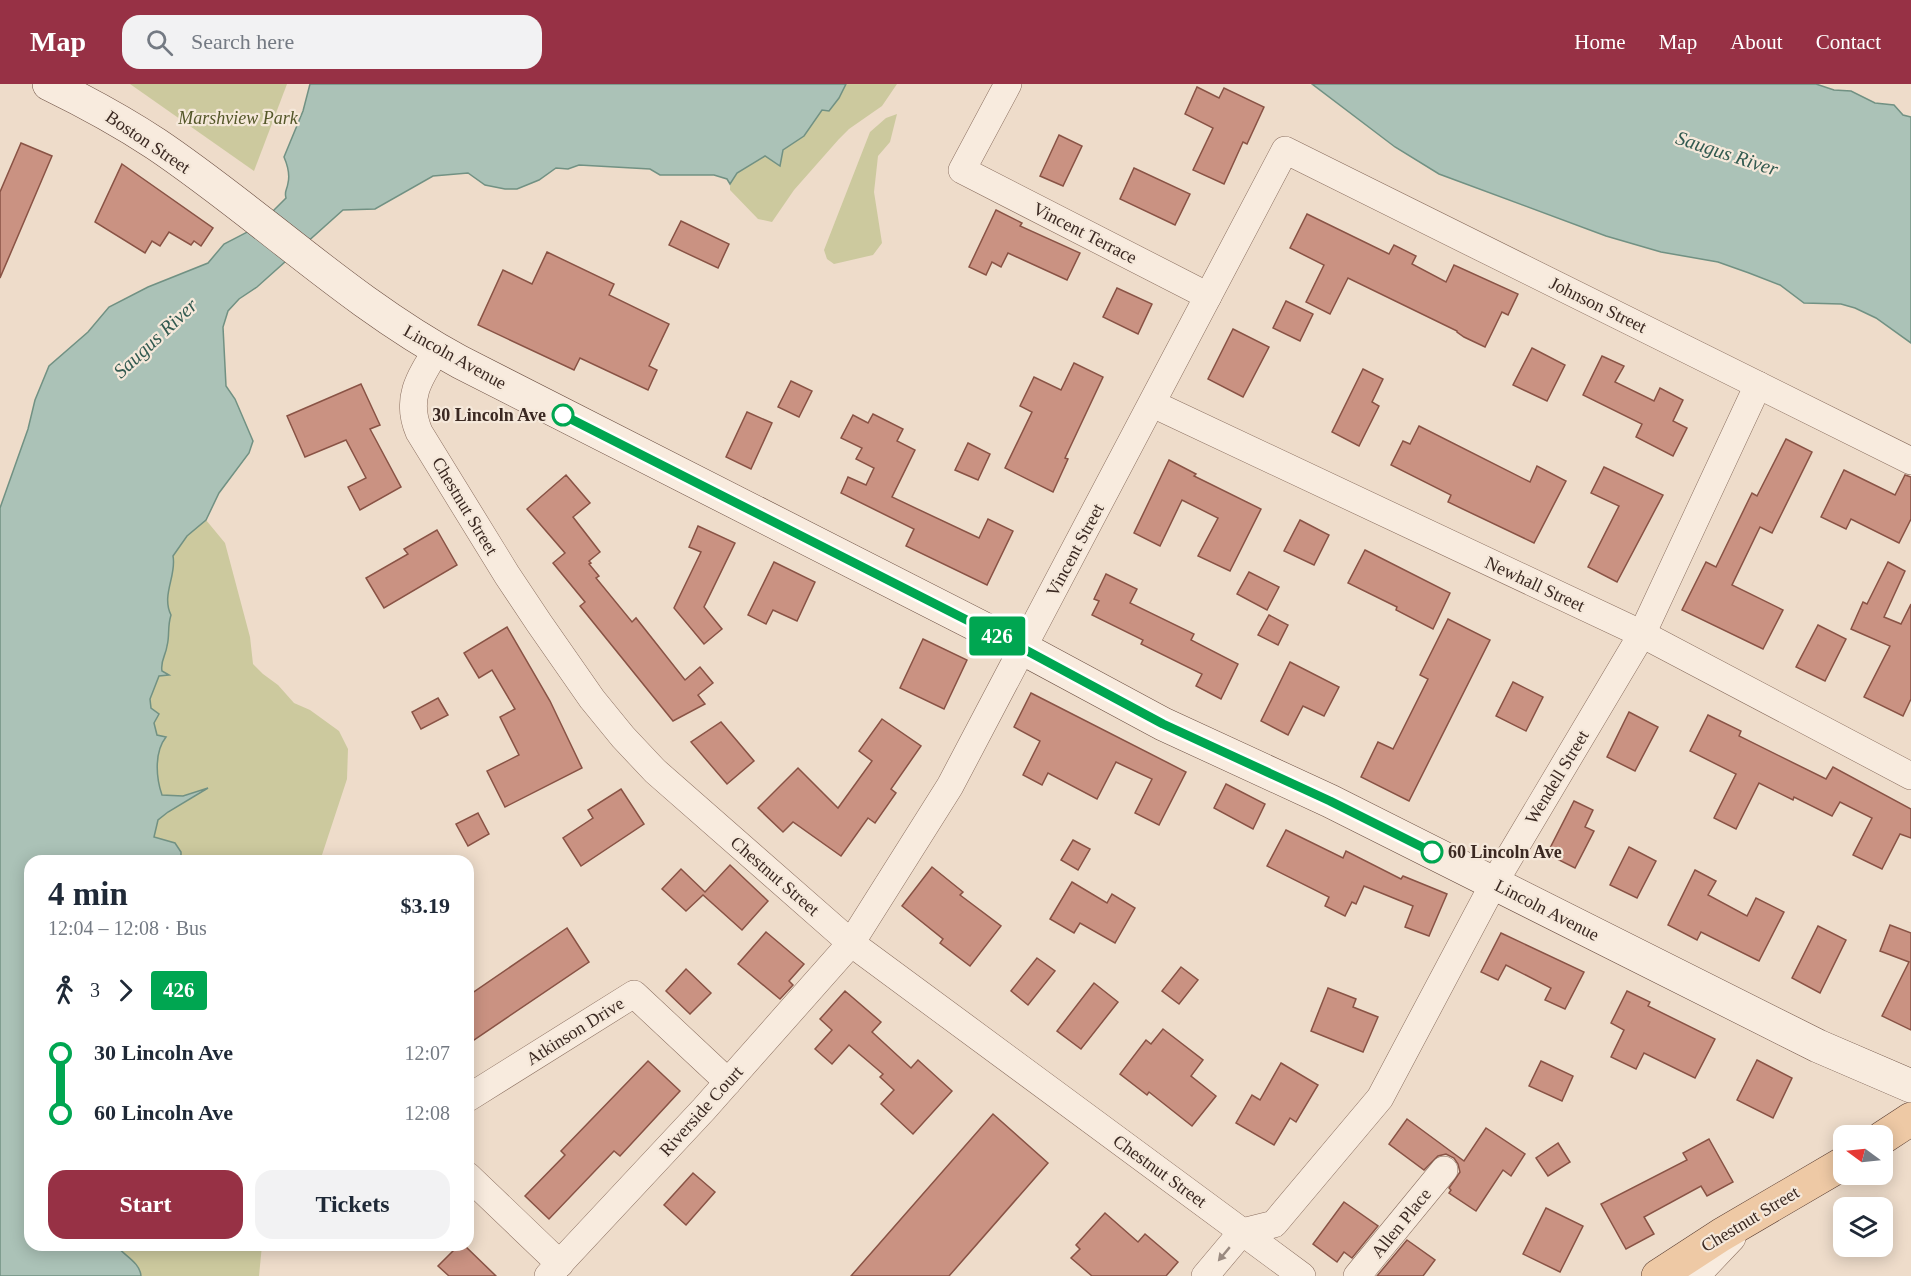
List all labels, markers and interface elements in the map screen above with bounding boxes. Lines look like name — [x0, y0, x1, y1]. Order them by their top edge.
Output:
search box — [122, 15, 542, 69]
text: Map — [30, 26, 86, 57]
icon: search — [143, 26, 176, 59]
text: Search here — [191, 29, 294, 54]
text: Home — [1574, 30, 1626, 54]
text: Map — [1659, 30, 1697, 54]
text: About — [1730, 30, 1783, 54]
text: Contact — [1816, 30, 1881, 54]
street label: Boston Street — [102, 106, 194, 178]
park label: Marshview Park — [177, 108, 299, 128]
water label: Saugus River — [1673, 126, 1781, 181]
street label: Vincent Terrace — [1030, 198, 1140, 268]
street label: Johnson Street — [1546, 273, 1650, 337]
water label: Saugus River — [109, 294, 202, 383]
street label: Lincoln Avenue — [400, 321, 510, 393]
marker: 30 Lincoln Ave — [552, 404, 574, 426]
place label: 30 Lincoln Ave — [432, 405, 546, 425]
street label: Chestnut Street — [428, 453, 502, 559]
street label: Vincent Street — [1042, 500, 1108, 600]
street label: Newhall Street — [1482, 552, 1588, 616]
line badge: 426 — [962, 616, 1032, 656]
text: 426 — [981, 624, 1013, 648]
street label: Wendell Street — [1521, 726, 1593, 828]
street label: Chestnut Street — [727, 832, 823, 920]
marker: 60 Lincoln Ave — [1421, 841, 1443, 863]
place label: 60 Lincoln Ave — [1448, 842, 1562, 862]
street label: Lincoln Avenue — [1492, 875, 1602, 945]
text: 4 min — [48, 876, 128, 912]
text: $3.19 — [401, 893, 450, 918]
text: 12:04 – 12:08 · Bus — [48, 917, 207, 939]
icon: walk — [48, 974, 81, 1007]
icon: forward — [109, 974, 142, 1007]
text: 426 — [163, 978, 195, 1002]
text: 3 — [90, 979, 100, 1001]
street label: Atkinson Drive — [522, 993, 628, 1069]
text: 30 Lincoln Ave — [94, 1040, 233, 1065]
text: 12:07 — [404, 1042, 450, 1064]
street label: Riverside Court — [655, 1062, 747, 1160]
text: 60 Lincoln Ave — [94, 1100, 233, 1125]
text: 12:08 — [404, 1102, 450, 1124]
north arrow — [1833, 1125, 1893, 1185]
map controls — [1833, 1125, 1893, 1257]
street label: Chestnut Street — [1109, 1130, 1211, 1212]
button: Start — [48, 1170, 243, 1239]
button: Tickets — [255, 1170, 450, 1239]
street label: Chestnut Street — [1697, 1182, 1803, 1256]
street label: Allen Place — [1367, 1184, 1435, 1262]
button: layers — [1833, 1197, 1893, 1257]
one-way arrow — [1217, 1246, 1230, 1262]

